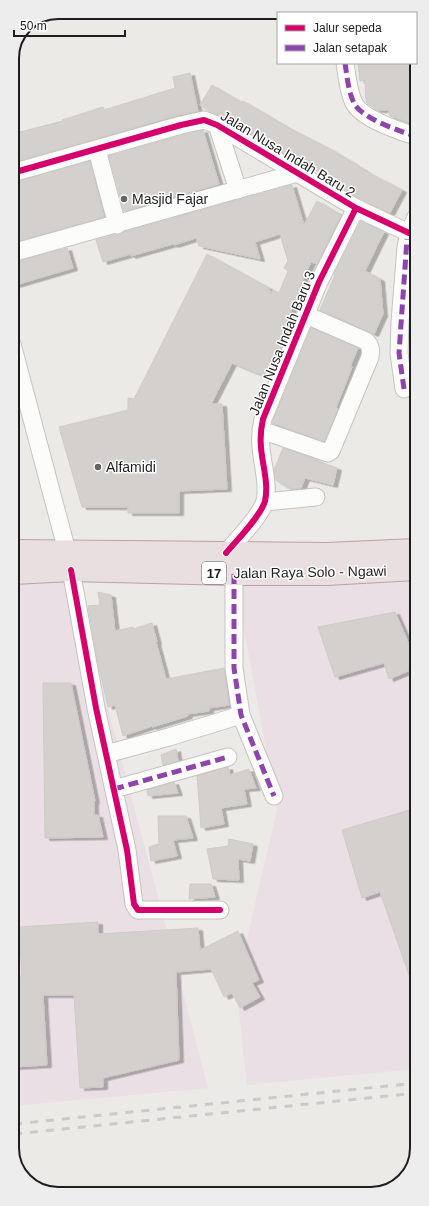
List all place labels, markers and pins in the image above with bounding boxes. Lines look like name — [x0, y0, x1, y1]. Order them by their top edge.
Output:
place label: Masjid Fajar — [132, 191, 209, 207]
marker: Masjid Fajar — [119, 194, 129, 204]
place label: Alfamidi — [106, 459, 156, 475]
marker: Alfamidi — [93, 462, 103, 472]

